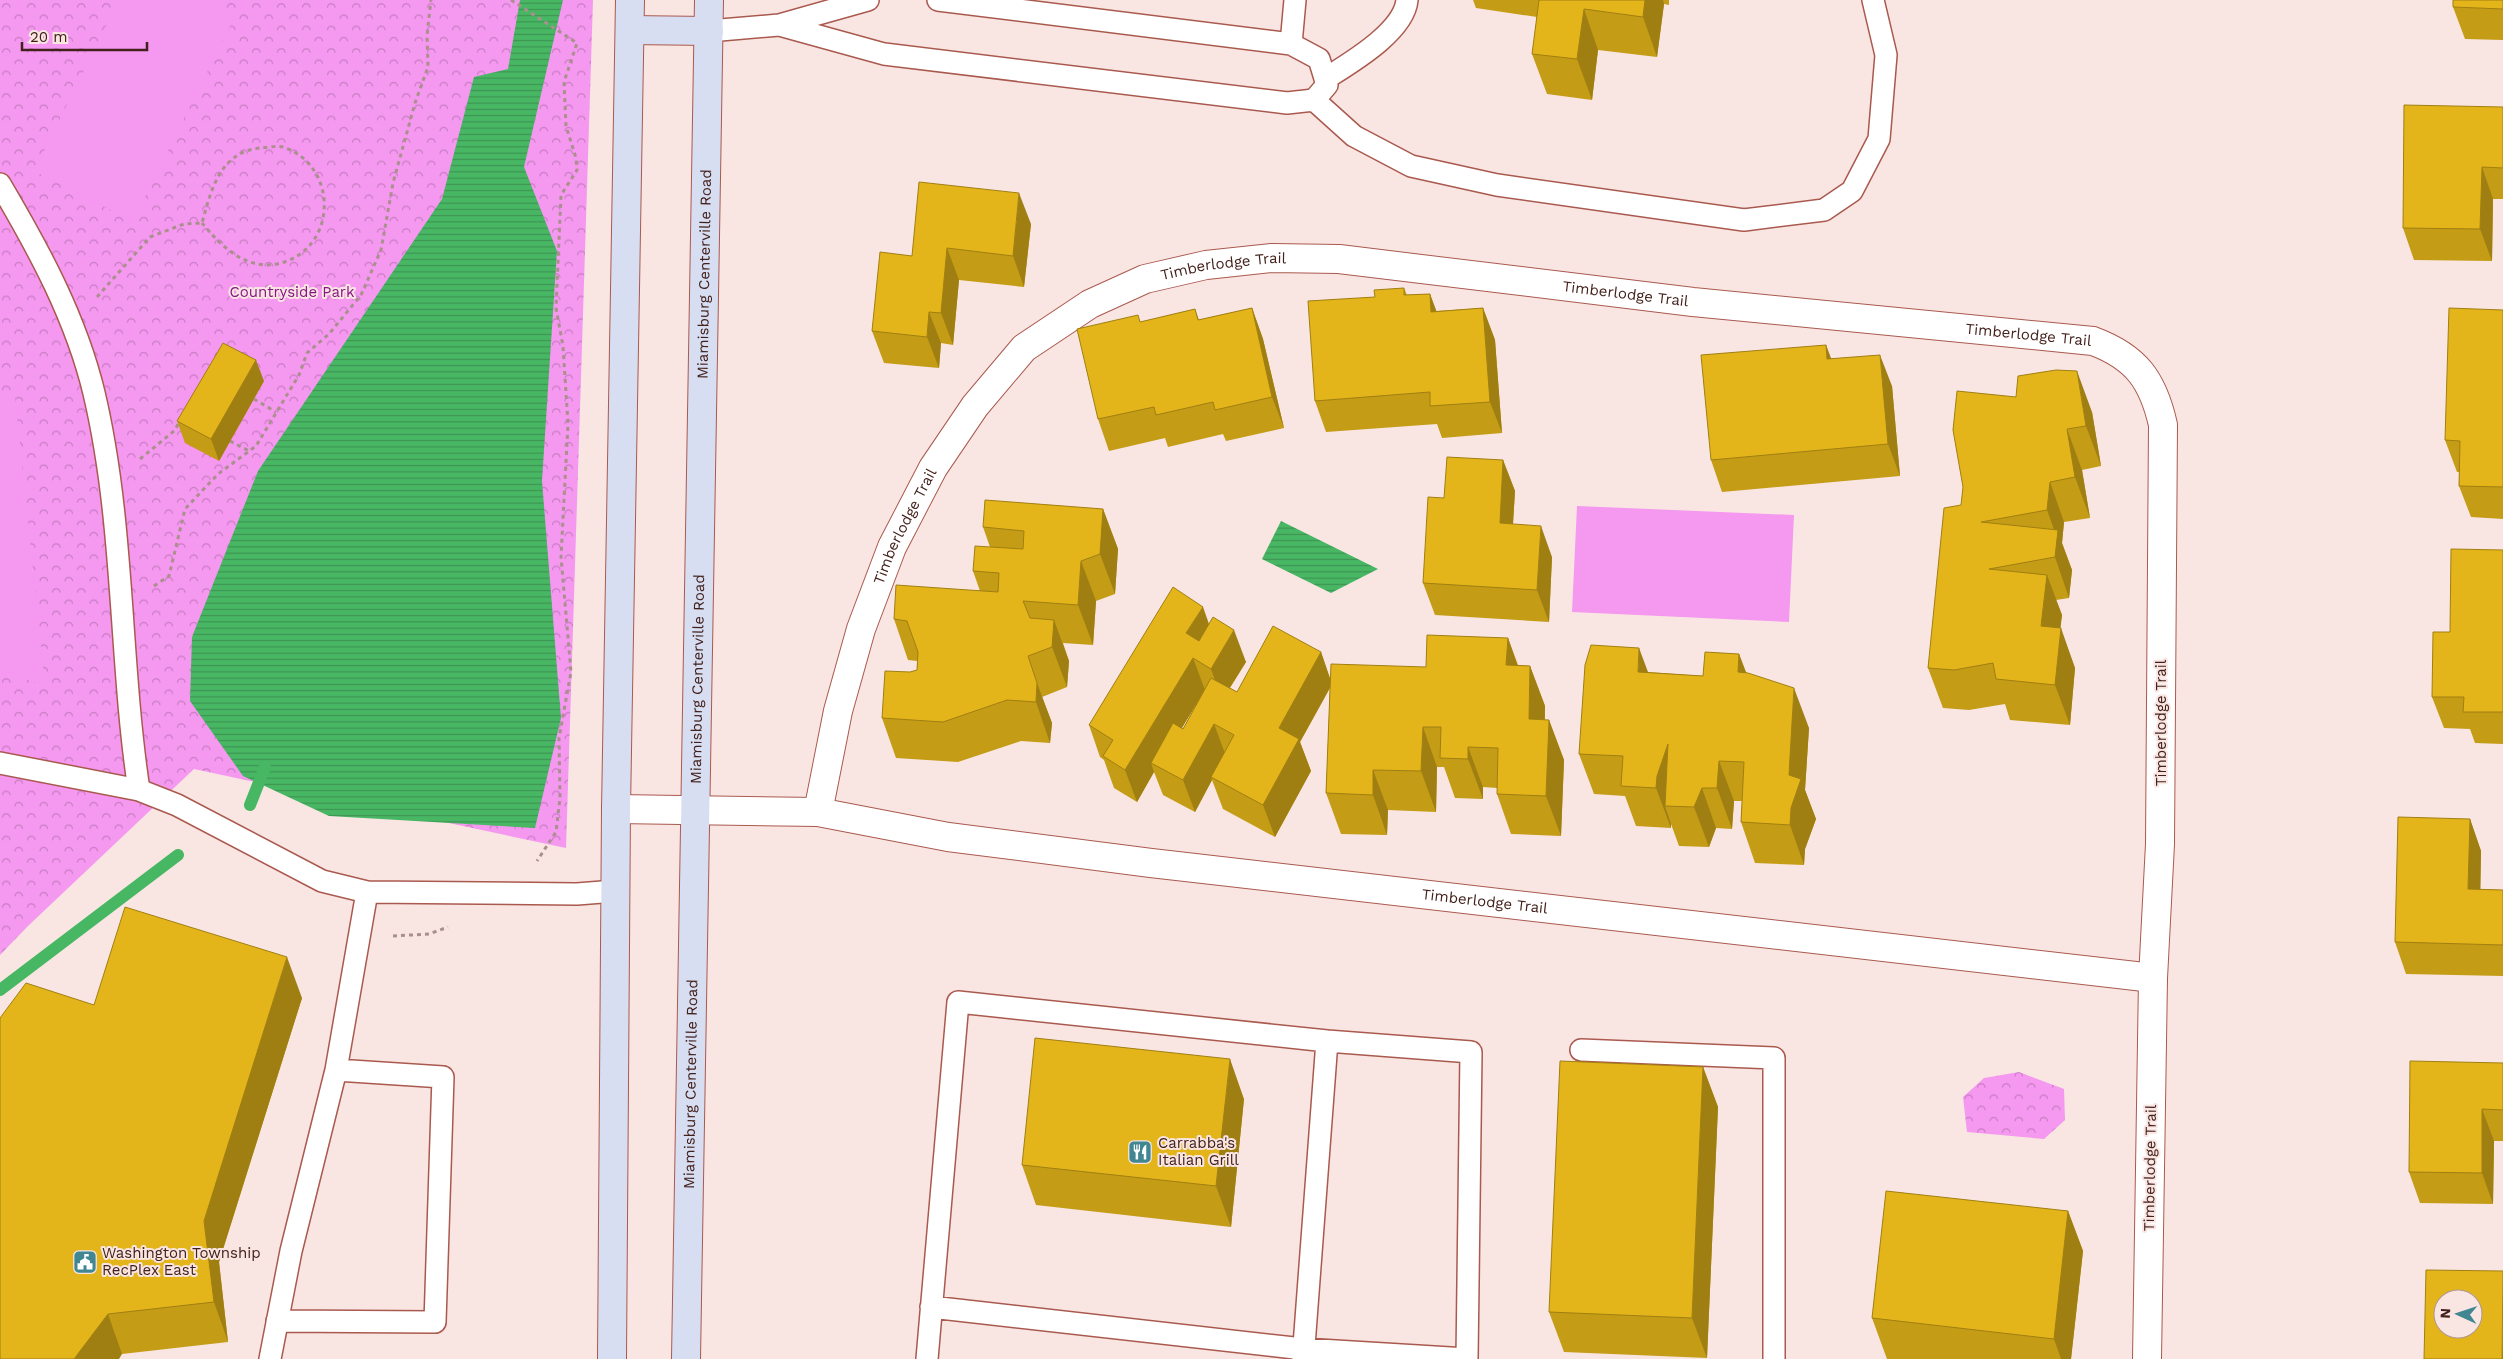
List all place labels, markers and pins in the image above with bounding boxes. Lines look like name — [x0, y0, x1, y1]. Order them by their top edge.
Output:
place label: Carrabba's Italian Grill — [1158, 1134, 1239, 1169]
restaurant icon: Carrabba's Italian Grill — [1127, 1139, 1153, 1165]
place label: Washington Township RecPlex East — [102, 1244, 261, 1279]
public building icon: Washington Township RecPlex East — [72, 1249, 98, 1275]

